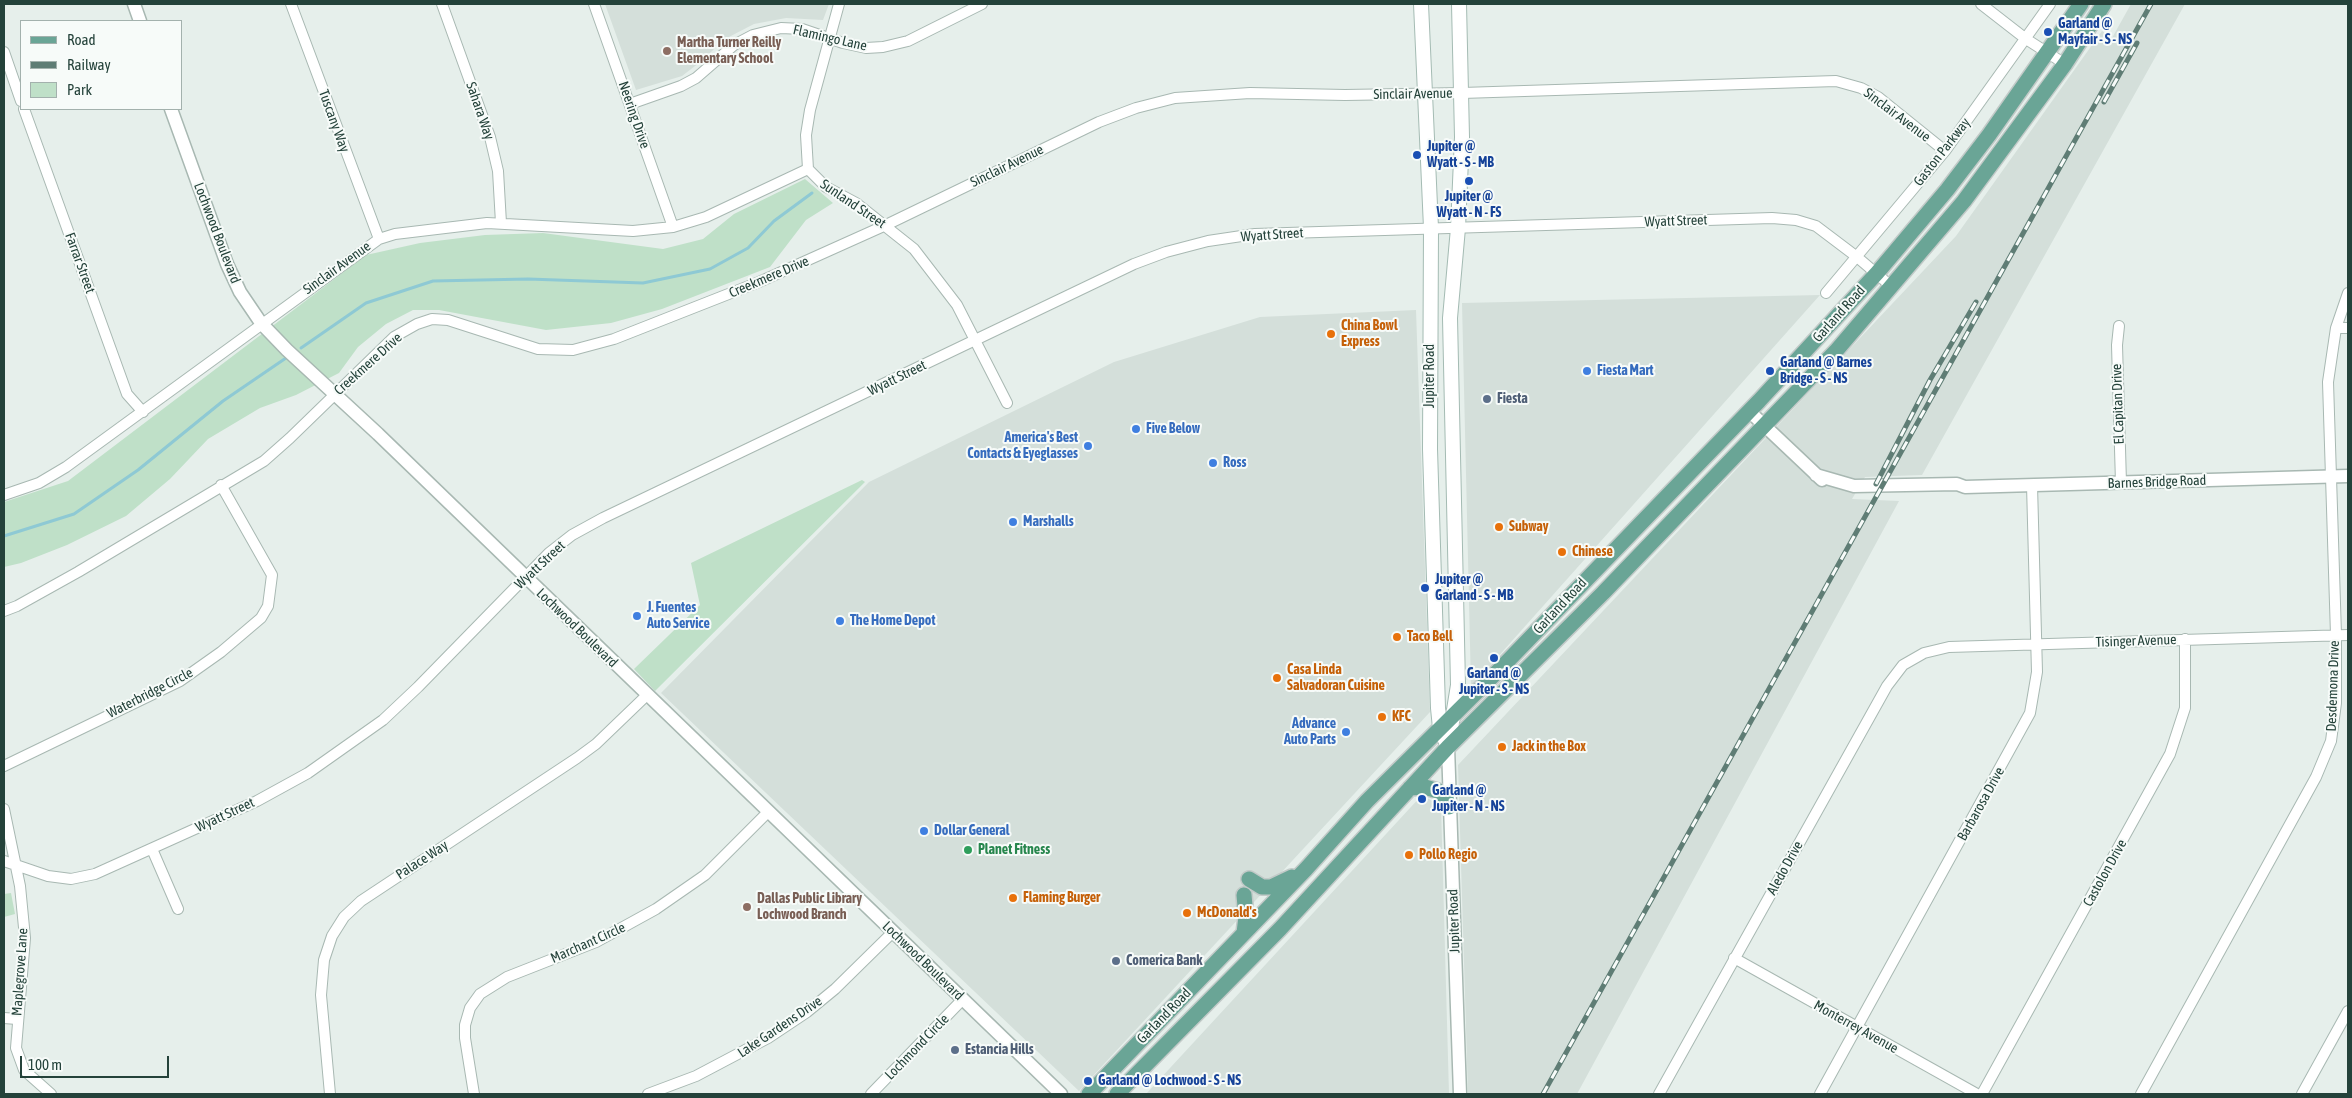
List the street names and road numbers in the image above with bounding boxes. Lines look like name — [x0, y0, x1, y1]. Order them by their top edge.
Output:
street label: Flamingo Lane — [791, 21, 869, 55]
street label: Neering Drive — [615, 79, 653, 151]
street label: Sahara Way — [462, 80, 498, 142]
street label: Sinclair Avenue — [1860, 84, 1934, 146]
street label: Sinclair Avenue — [1373, 85, 1453, 103]
street label: Tuscany Way — [315, 87, 353, 155]
street label: Gaston Parkway — [1910, 115, 1974, 189]
street label: Sinclair Avenue — [968, 141, 1046, 191]
street label: Sunland Street — [817, 176, 889, 232]
street label: Lochwood Boulevard — [190, 180, 244, 286]
street label: Wyatt Street — [1644, 212, 1708, 230]
street label: Wyatt Street — [1240, 224, 1304, 246]
street label: Farrar Street — [61, 230, 99, 296]
street label: Sinclair Avenue — [300, 238, 374, 298]
street label: Creekmere Drive — [726, 253, 812, 301]
street label: Garland Road — [1809, 282, 1869, 346]
street label: Creekmere Drive — [331, 329, 405, 399]
street label: Jupiter Road — [1422, 344, 1438, 408]
street label: Wyatt Street — [865, 357, 929, 399]
street label: El Capitan Drive — [2108, 363, 2128, 445]
street label: Barnes Bridge Road — [2107, 472, 2207, 492]
street label: Wyatt Street — [511, 537, 569, 593]
street label: Garland Road — [1530, 575, 1590, 637]
street label: Lochwood Boulevard — [533, 585, 621, 671]
street label: Tisinger Avenue — [2095, 631, 2177, 651]
street label: Desdemona Drive — [2323, 640, 2343, 732]
street label: Waterbridge Circle — [104, 664, 196, 722]
street label: Barbarosa Drive — [1954, 764, 2008, 844]
street label: Wyatt Street — [193, 794, 257, 836]
street label: Castolon Drive — [2080, 836, 2130, 910]
street label: Palace Way — [393, 837, 451, 883]
street label: Aledo Drive — [1763, 838, 1807, 898]
street label: Jupiter Road — [1444, 889, 1464, 953]
street label: Lochwood Boulevard — [879, 918, 967, 1004]
street label: Marchant Circle — [548, 919, 628, 967]
street label: Maplegrove Lane — [9, 928, 31, 1016]
street label: Garland Road — [1134, 985, 1194, 1047]
street label: Lake Gardens Drive — [735, 993, 825, 1061]
street label: Monterrey Avenue — [1811, 997, 1901, 1057]
street label: Lochmond Circle — [882, 1011, 952, 1083]

